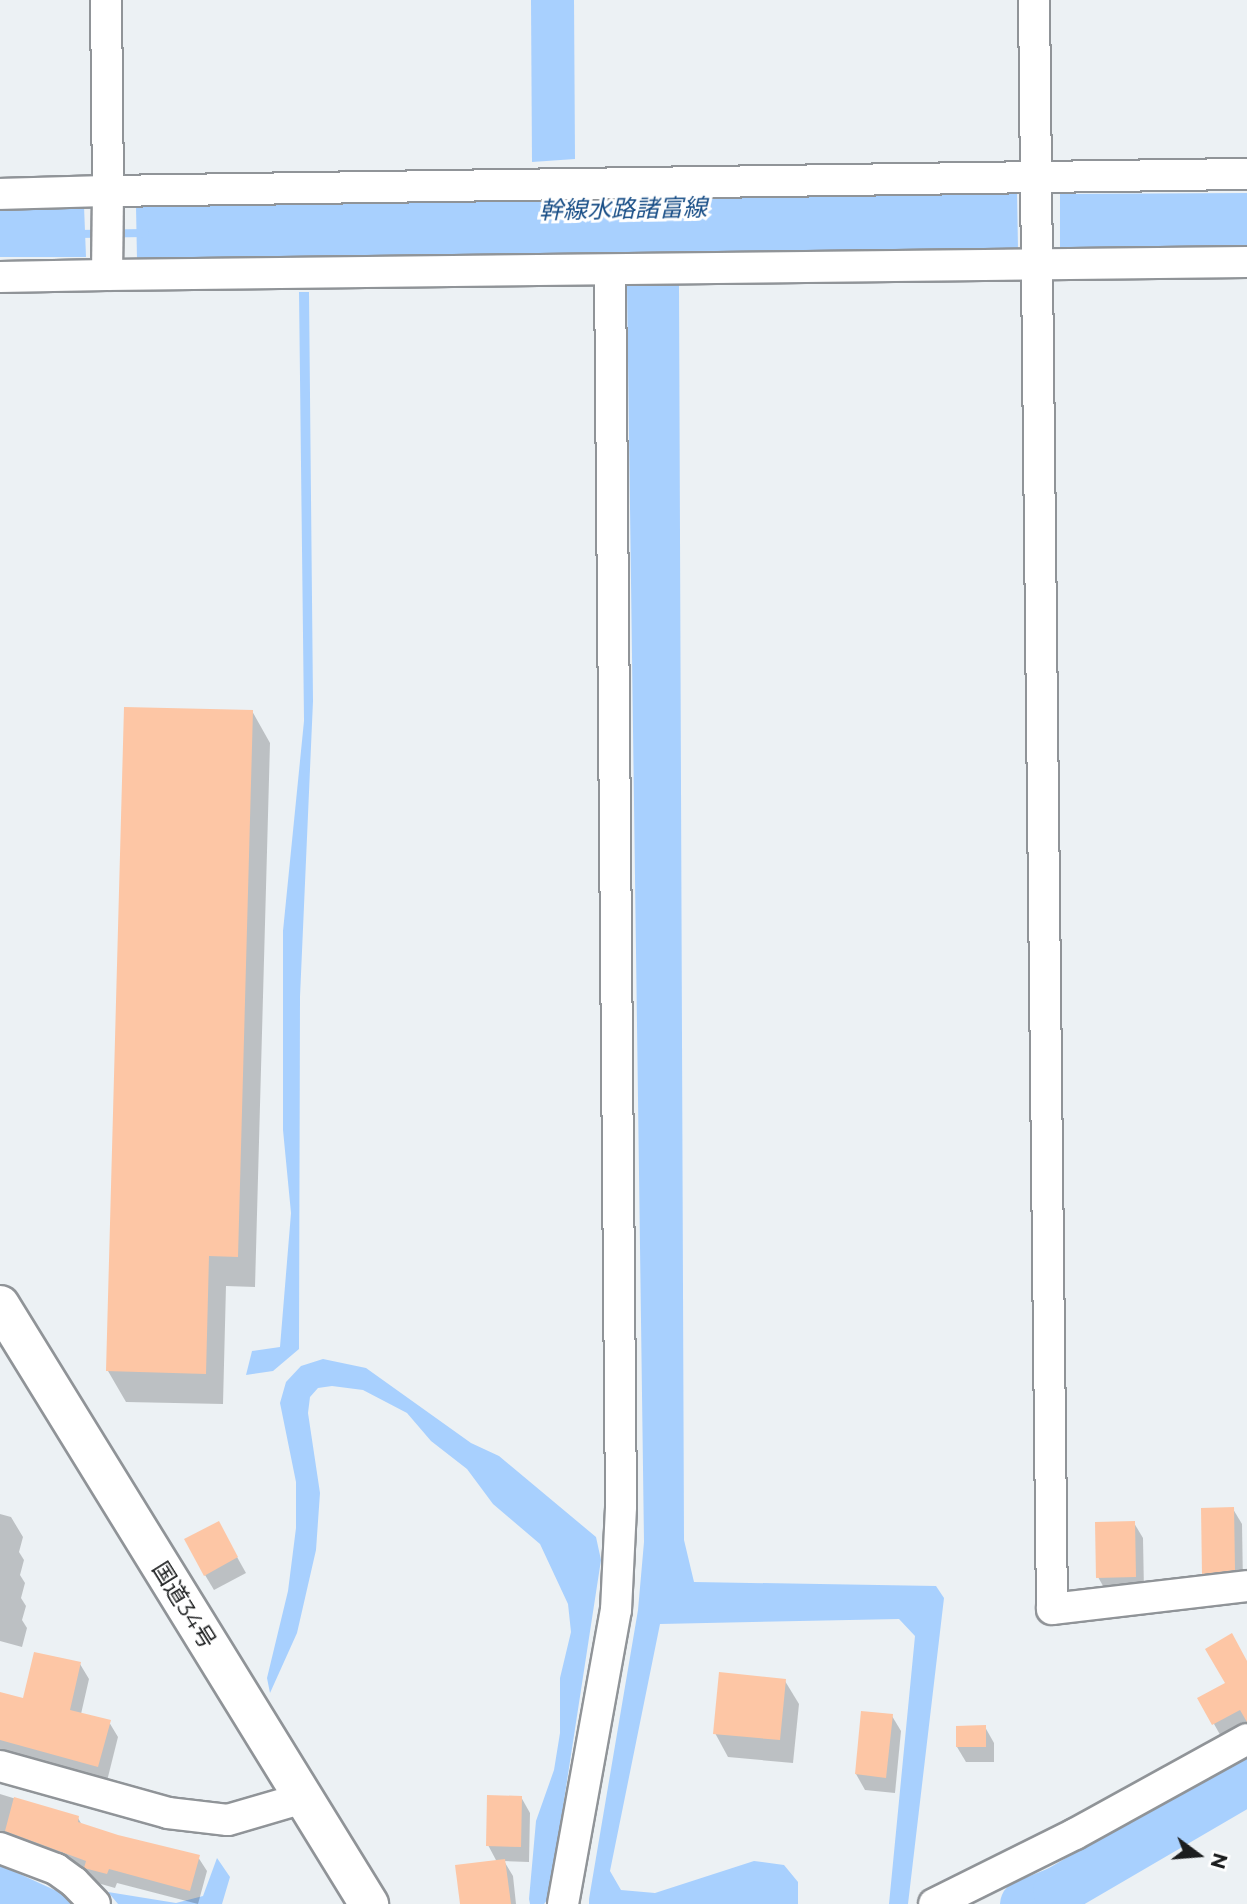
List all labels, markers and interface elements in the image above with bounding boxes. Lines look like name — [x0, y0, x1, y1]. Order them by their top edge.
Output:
water label: 幹線水路諸富線 — [539, 193, 707, 225]
street label: 国道34号 — [147, 1556, 221, 1654]
north arrow — [1163, 1820, 1233, 1890]
text: N — [1205, 1850, 1232, 1871]

